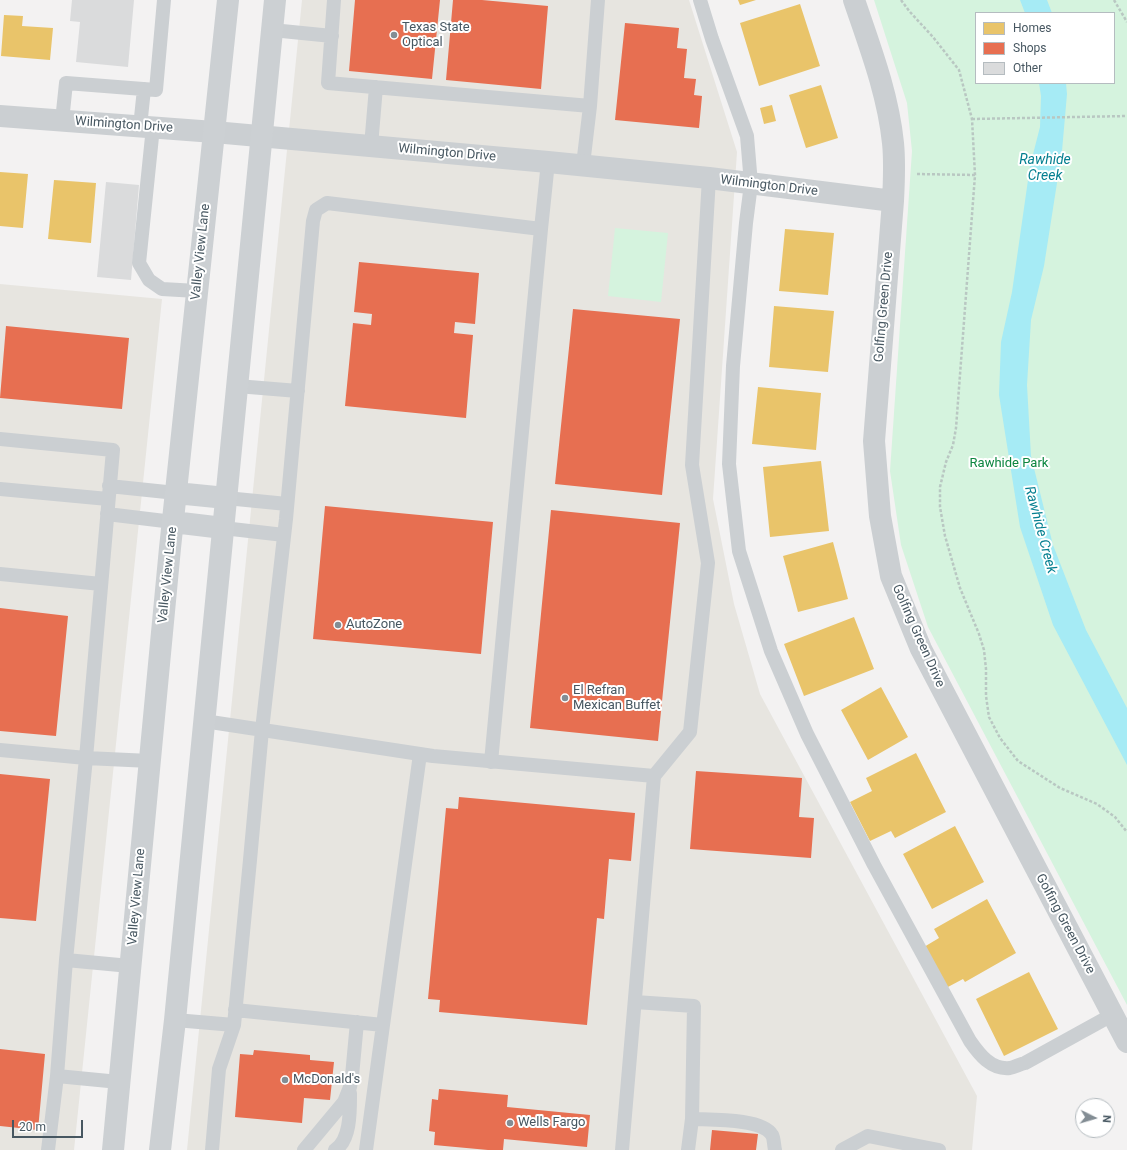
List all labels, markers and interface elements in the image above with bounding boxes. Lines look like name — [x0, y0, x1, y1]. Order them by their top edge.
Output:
legend — [975, 12, 1115, 84]
place label: Texas State Optical — [402, 20, 470, 51]
text: Homes — [1013, 21, 1051, 35]
marker: Texas State Optical — [389, 30, 399, 40]
text: Shops — [1013, 41, 1047, 55]
text: Other — [1013, 61, 1042, 75]
street label: Wilmington Drive — [75, 114, 173, 136]
street label: Wilmington Drive — [397, 141, 497, 165]
water label: Rawhide Creek — [1019, 152, 1071, 184]
street label: Wilmington Drive — [719, 172, 819, 200]
street label: Valley View Lane — [188, 203, 214, 301]
street label: Golfing Green Drive — [871, 251, 897, 363]
park label: Rawhide Park — [970, 456, 1048, 472]
water label: Rawhide Creek — [1020, 485, 1060, 575]
street label: Valley View Lane — [155, 526, 181, 624]
street label: Golfing Green Drive — [888, 582, 948, 690]
place label: AutoZone — [346, 617, 402, 633]
marker: AutoZone — [333, 620, 343, 630]
place label: El Refran Mexican Buffet — [573, 683, 660, 714]
marker: El Refran Mexican Buffet — [560, 693, 570, 703]
street label: Valley View Lane — [125, 848, 149, 946]
street label: Golfing Green Drive — [1032, 871, 1098, 977]
place label: McDonald's — [293, 1072, 360, 1088]
marker: McDonald's — [280, 1075, 290, 1085]
north arrow — [1075, 1098, 1115, 1138]
scale bar — [14, 1112, 85, 1138]
place label: Wells Fargo — [518, 1115, 586, 1131]
text: N — [1100, 1115, 1113, 1123]
marker: Wells Fargo — [505, 1118, 515, 1128]
text: 20 m — [19, 1120, 46, 1134]

